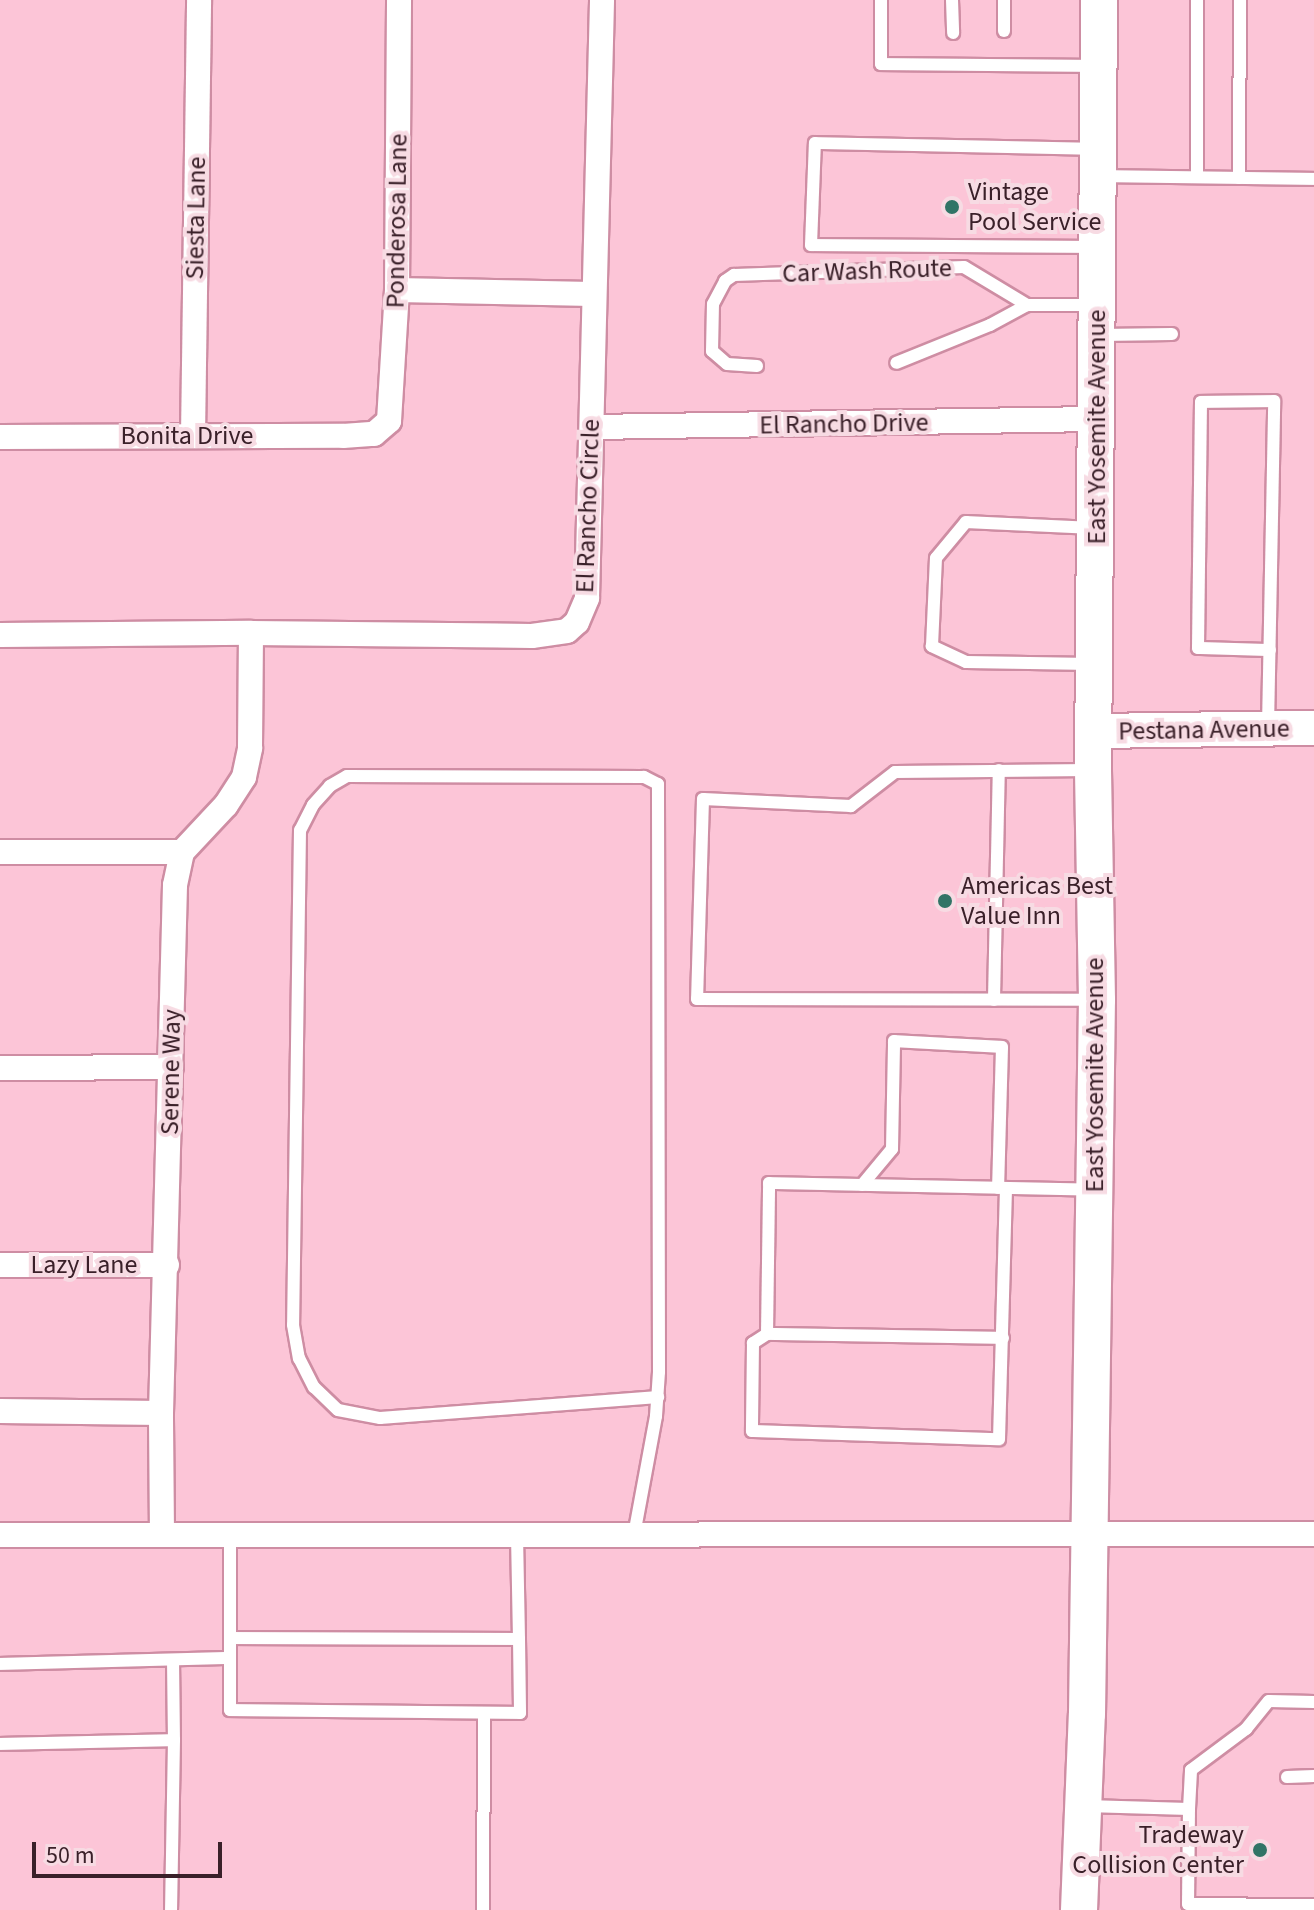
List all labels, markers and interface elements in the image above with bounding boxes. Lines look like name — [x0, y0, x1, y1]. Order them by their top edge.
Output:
street label: Ponderosa Lane — [380, 133, 414, 309]
street label: Siesta Lane — [179, 156, 213, 280]
place label: Vintage Pool Service — [968, 176, 1101, 238]
marker: Vintage Pool Service — [943, 198, 961, 216]
street label: Car Wash Route — [782, 252, 952, 290]
street label: East Yosemite Avenue — [1081, 310, 1113, 544]
street label: El Rancho Drive — [759, 407, 929, 441]
street label: El Rancho Circle — [569, 418, 607, 594]
street label: Bonita Drive — [121, 420, 253, 452]
street label: Pestana Avenue — [1118, 713, 1290, 747]
place label: Americas Best Value Inn — [961, 870, 1113, 932]
marker: Americas Best Value Inn — [936, 892, 954, 910]
street label: East Yosemite Avenue — [1079, 958, 1111, 1192]
street label: Serene Way — [154, 1009, 188, 1135]
street label: Lazy Lane — [31, 1249, 137, 1281]
place label: Tradeway Collision Center — [1072, 1819, 1244, 1880]
scale bar — [36, 1826, 226, 1876]
text: 50 m — [46, 1838, 95, 1873]
marker: Tradeway Collision Center — [1251, 1841, 1269, 1859]

